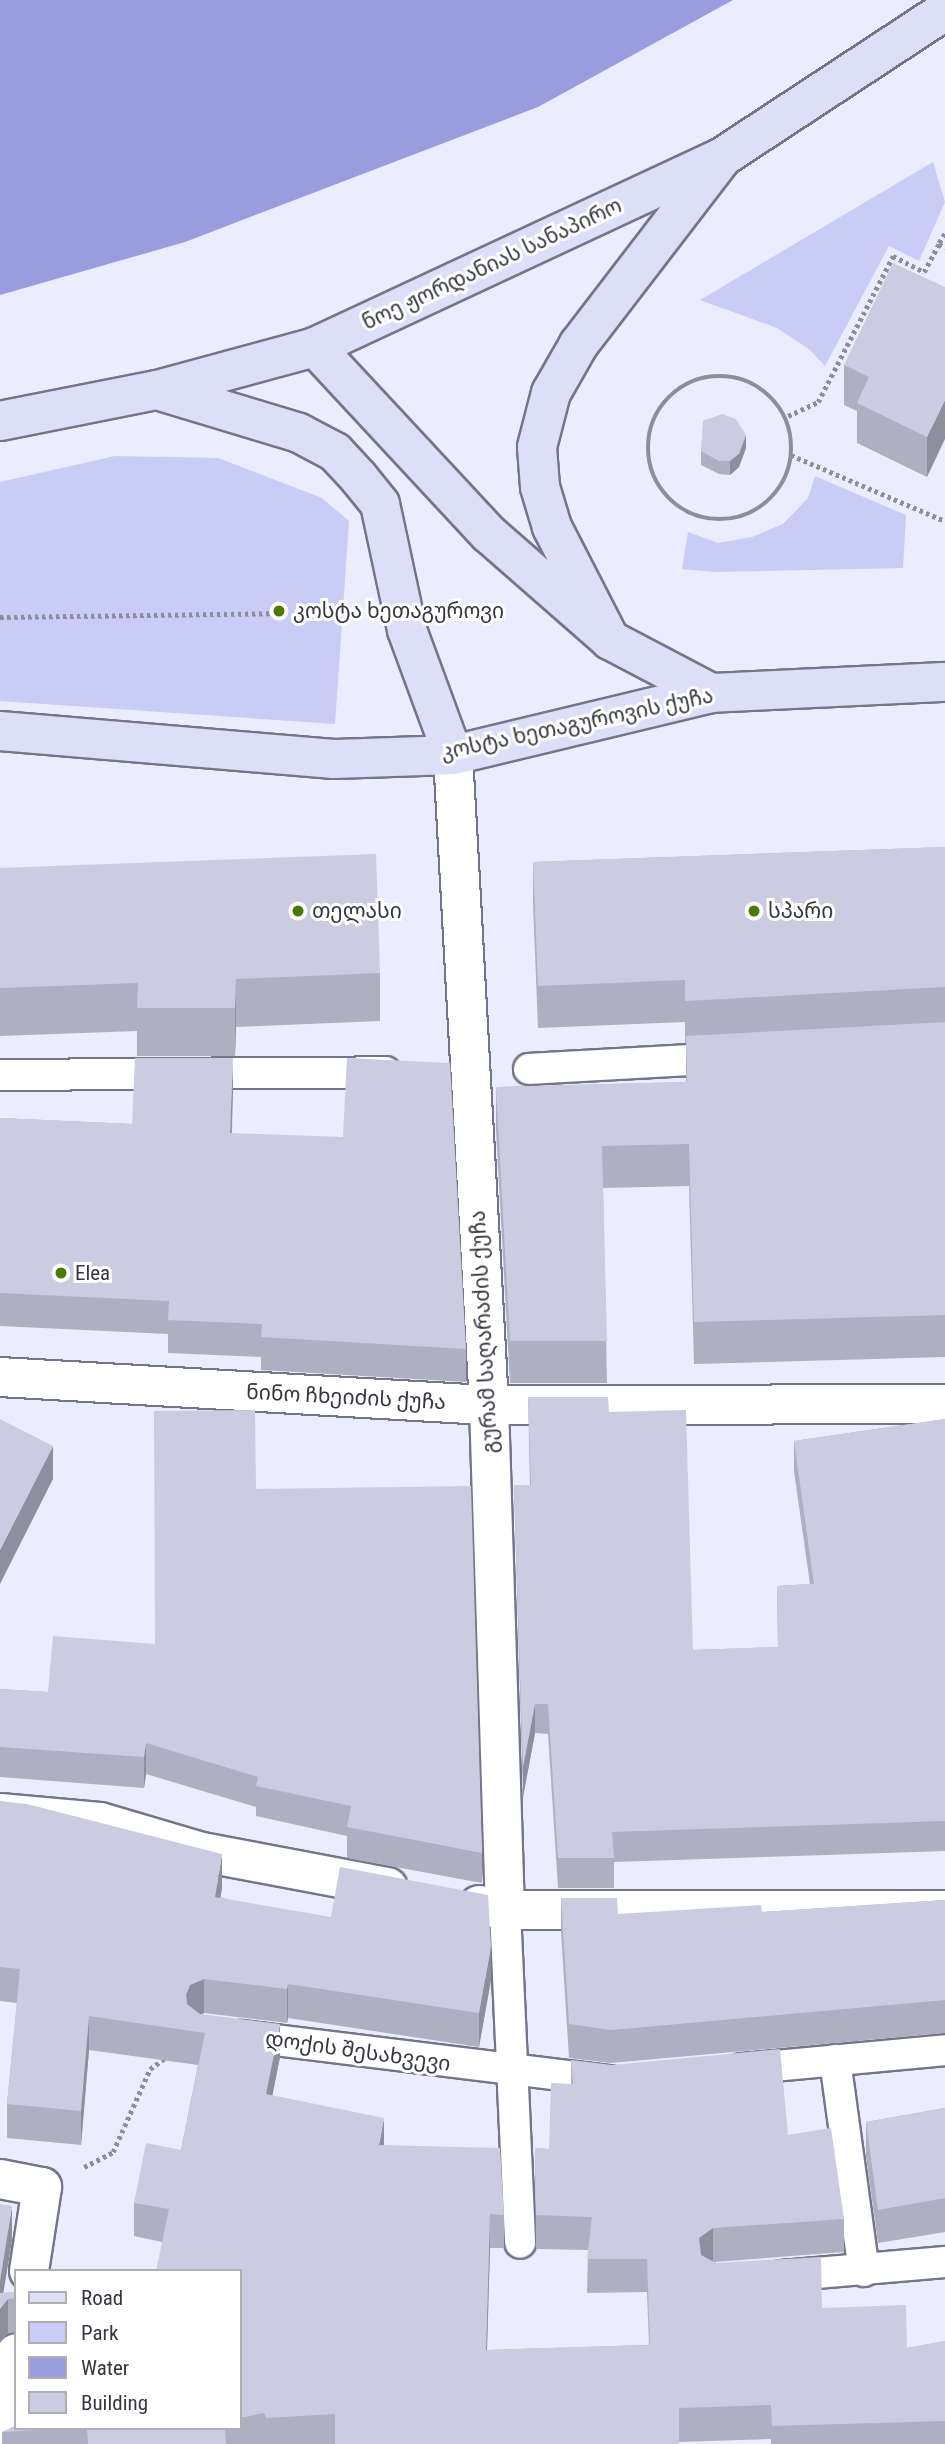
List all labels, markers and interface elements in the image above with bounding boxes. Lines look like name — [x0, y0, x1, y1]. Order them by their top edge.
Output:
street label: ნოე ჟორდანიას სანაპირო — [358, 193, 626, 335]
place label: კოსტა ხეთაგუროვი — [293, 598, 504, 624]
marker: კოსტა ხეთაგუროვი — [271, 603, 287, 619]
street label: კოსტა ხეთაგუროვის ქუჩა — [439, 683, 715, 765]
place label: თელასი — [312, 898, 402, 924]
place label: სპარი — [768, 898, 833, 924]
marker: თელასი — [290, 903, 306, 919]
marker: სპარი — [746, 903, 762, 919]
street label: გურამ საღარაძის ქუჩა — [465, 1210, 503, 1454]
place label: Elea — [75, 1260, 110, 1286]
marker: Elea — [53, 1265, 69, 1281]
street label: ნინო ჩხეიძის ქუჩა — [246, 1379, 446, 1415]
street label: დოქის შესახვევი — [264, 2026, 452, 2076]
legend — [14, 2269, 242, 2430]
text: Road — [81, 2286, 123, 2310]
text: Park — [81, 2321, 118, 2345]
text: Water — [81, 2356, 129, 2380]
text: Building — [81, 2391, 148, 2415]

